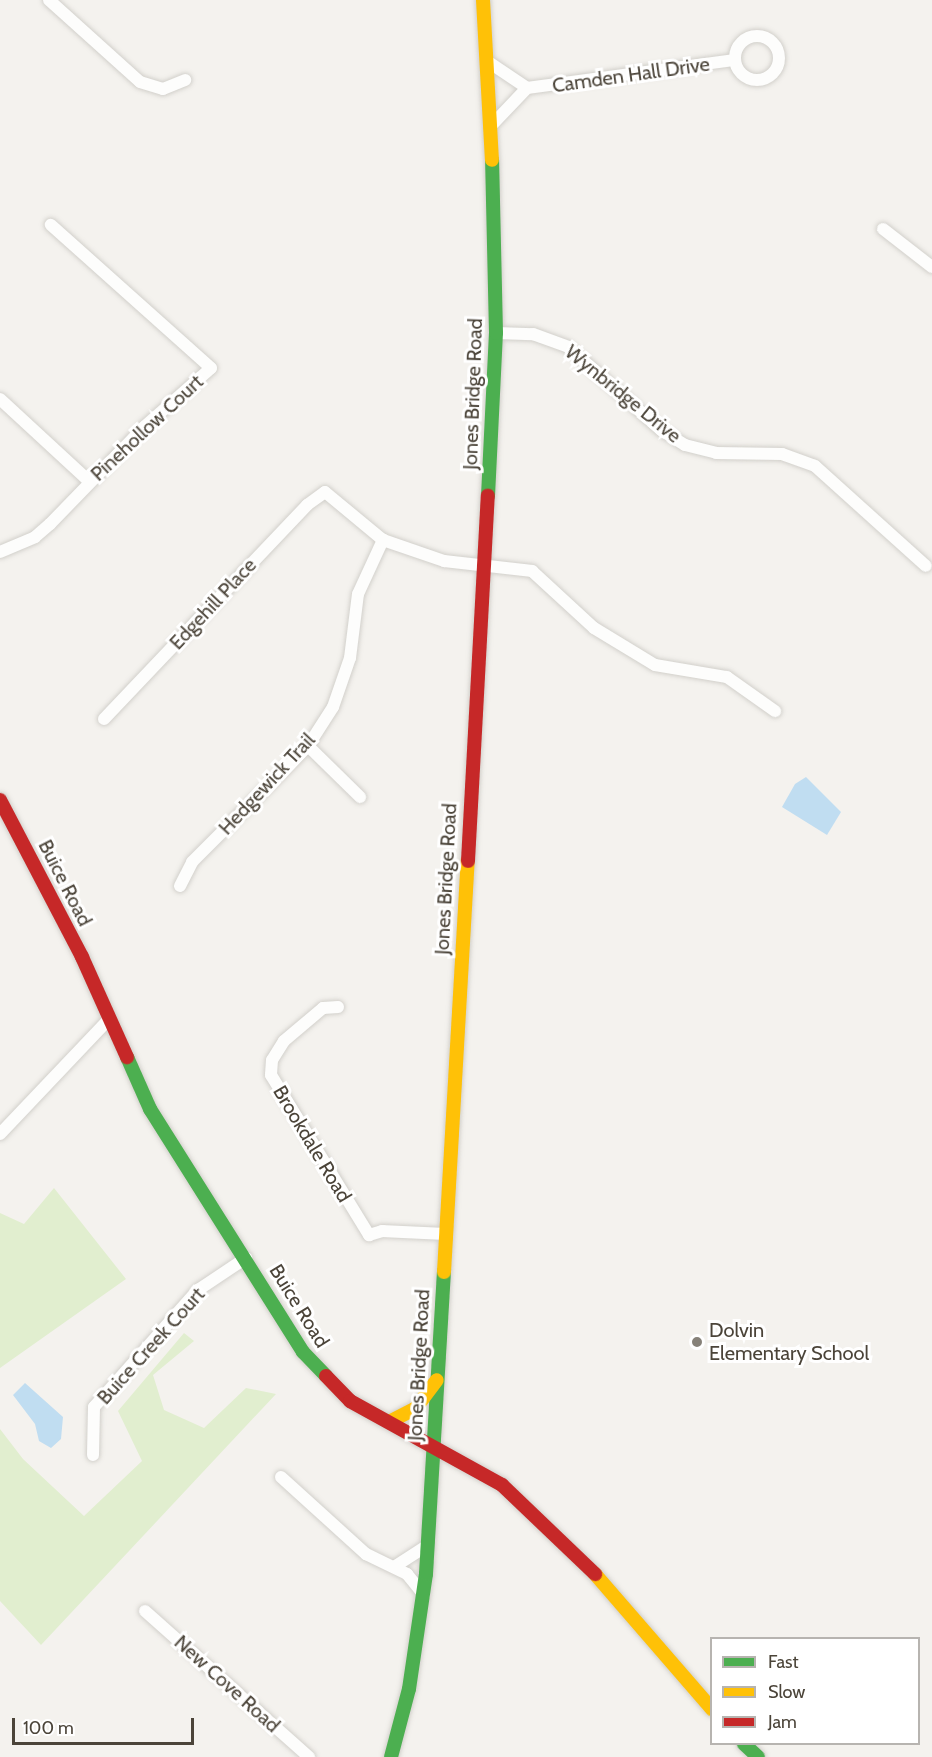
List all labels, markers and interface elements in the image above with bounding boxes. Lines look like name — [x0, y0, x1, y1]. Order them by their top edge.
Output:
street label: Camden Hall Drive — [551, 52, 711, 98]
street label: Jones Bridge Road — [458, 318, 488, 470]
street label: Wynbridge Drive — [560, 340, 686, 448]
street label: Pinehollow Court — [86, 370, 208, 486]
street label: Edgehill Place — [165, 553, 261, 655]
street label: Hedgewick Trail — [214, 728, 320, 840]
street label: Jones Bridge Road — [430, 803, 462, 955]
street label: Buice Road — [33, 836, 97, 930]
street label: Brookdale Road — [268, 1081, 356, 1207]
street label: Buice Road — [264, 1260, 334, 1352]
street label: Buice Creek Court — [92, 1283, 210, 1409]
street label: Jones Bridge Road — [403, 1289, 435, 1441]
place label: Dolvin Elementary School — [709, 1318, 869, 1365]
marker: Dolvin Elementary School — [690, 1335, 704, 1349]
street label: New Cove Road — [169, 1630, 285, 1738]
legend — [710, 1637, 920, 1745]
text: Fast — [768, 1651, 799, 1673]
text: Slow — [768, 1681, 805, 1703]
scale bar — [15, 1706, 196, 1744]
text: Jam — [768, 1711, 797, 1733]
text: 100 m — [23, 1717, 74, 1739]

